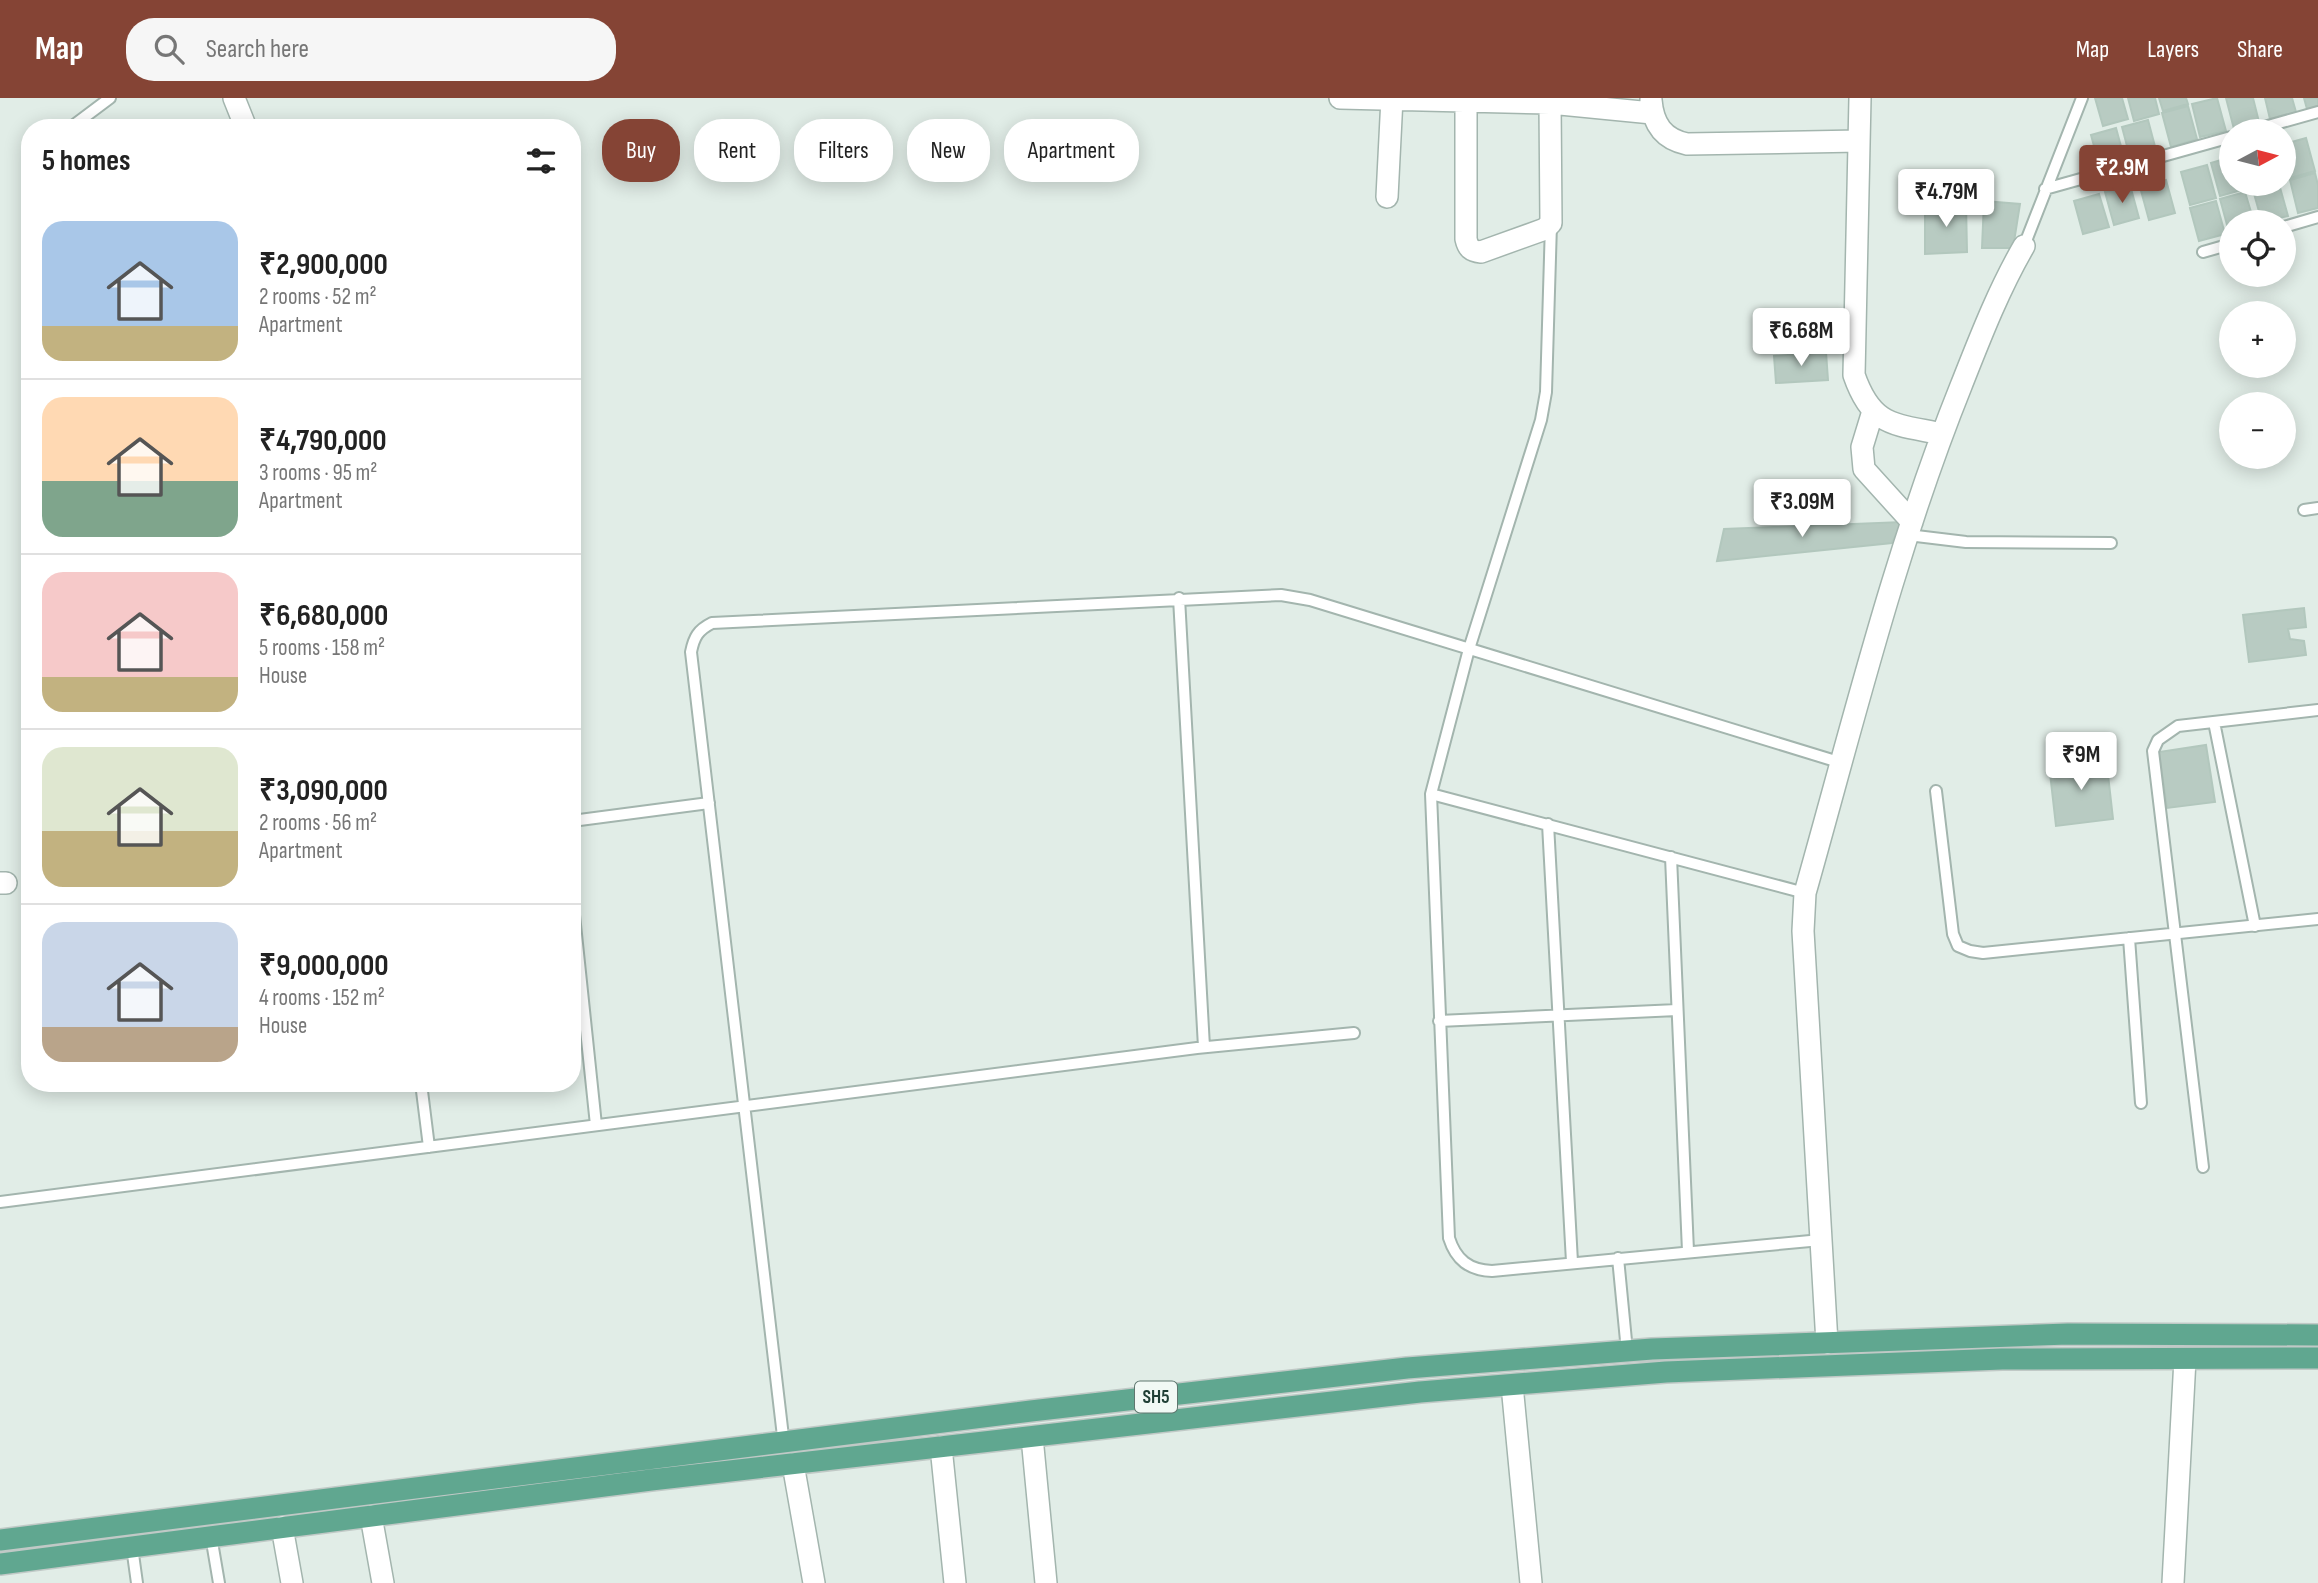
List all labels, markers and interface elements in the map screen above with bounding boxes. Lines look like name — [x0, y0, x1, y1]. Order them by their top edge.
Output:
search box — [126, 18, 616, 81]
text: Map — [35, 29, 84, 69]
icon: search — [150, 30, 188, 68]
text: Search here — [206, 34, 309, 65]
text: Map — [2076, 35, 2109, 64]
text: Layers — [2147, 35, 2199, 64]
text: Share — [2237, 35, 2283, 64]
chip: Buy — [602, 119, 680, 182]
chip: Rent — [694, 119, 780, 182]
chip: Filters — [794, 119, 893, 182]
chip: New — [907, 119, 990, 182]
chip: Apartment — [1004, 119, 1139, 182]
north arrow — [2219, 119, 2296, 196]
map controls — [2219, 119, 2296, 469]
icon: filters — [522, 142, 560, 180]
text: 5 homes — [42, 143, 131, 179]
pin: ₹2.9M — [2073, 146, 2171, 205]
text: ₹2.9M — [2095, 154, 2149, 182]
pin: ₹4.79M — [1889, 170, 2003, 229]
text: ₹4.79M — [1914, 178, 1978, 206]
button: locate — [2219, 210, 2296, 287]
text: ₹2,900,000 — [259, 247, 388, 283]
icon: home — [98, 249, 182, 333]
text: 2 rooms · 52 m² — [259, 283, 377, 311]
button: + — [2219, 301, 2296, 378]
pin: ₹6.68M — [1744, 308, 1858, 368]
text: Apartment — [259, 311, 343, 339]
text: ₹6.68M — [1769, 317, 1833, 345]
button: − — [2219, 392, 2296, 469]
text: ₹4,790,000 — [259, 423, 387, 459]
icon: home — [98, 425, 182, 509]
text: 3 rooms · 95 m² — [259, 459, 378, 487]
pin: ₹3.09M — [1745, 480, 1859, 539]
text: Apartment — [259, 487, 343, 515]
text: ₹3.09M — [1770, 488, 1834, 516]
text: ₹6,680,000 — [259, 598, 388, 634]
icon: home — [98, 600, 182, 684]
text: 5 rooms · 158 m² — [259, 634, 385, 662]
text: House — [259, 662, 307, 690]
pin: ₹9M — [2047, 732, 2115, 792]
text: ₹9M — [2062, 741, 2100, 769]
text: ₹3,090,000 — [259, 773, 388, 809]
icon: home — [98, 775, 182, 859]
text: 2 rooms · 56 m² — [259, 809, 377, 837]
text: Apartment — [259, 837, 343, 865]
text: ₹9,000,000 — [259, 948, 389, 984]
icon: home — [98, 950, 182, 1034]
text: 4 rooms · 152 m² — [259, 984, 385, 1012]
text: House — [259, 1012, 307, 1040]
road number: SH5 — [1135, 1382, 1177, 1413]

